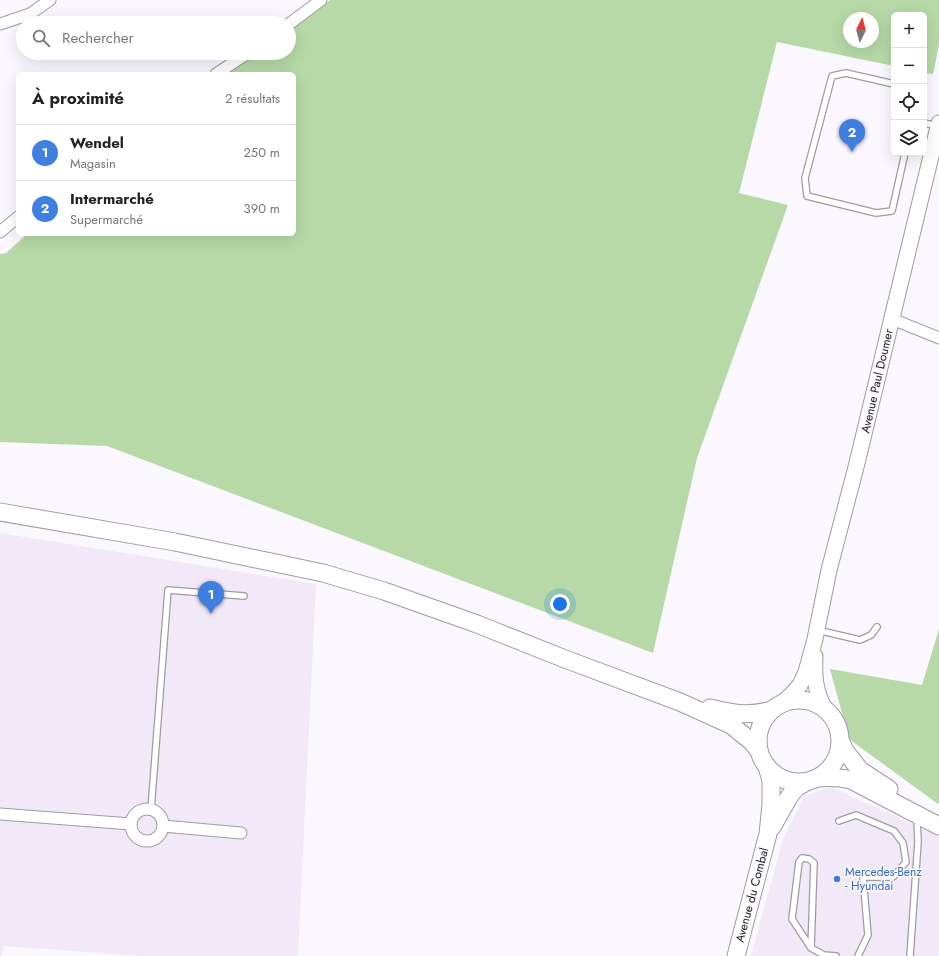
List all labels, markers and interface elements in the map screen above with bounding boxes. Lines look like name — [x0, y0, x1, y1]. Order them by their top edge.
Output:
north arrow — [843, 12, 879, 48]
map controls — [891, 12, 927, 156]
button: + — [891, 12, 927, 48]
search box — [16, 16, 296, 60]
icon: search — [30, 27, 52, 49]
text: Rechercher — [62, 27, 134, 49]
button: − — [891, 48, 927, 84]
button: locate — [891, 84, 927, 120]
text: À proximité — [32, 86, 124, 110]
text: 2 résultats — [225, 89, 280, 108]
pin: 2 — [839, 119, 865, 152]
button: layers — [891, 120, 927, 156]
text: Wendel — [70, 132, 124, 154]
text: 1 — [42, 143, 48, 162]
text: 250 m — [243, 143, 280, 162]
text: Magasin — [70, 154, 116, 173]
text: Intermarché — [70, 188, 154, 210]
text: 2 — [41, 199, 49, 218]
text: 390 m — [244, 199, 280, 218]
text: Supermarché — [70, 210, 143, 229]
street label: Avenue Paul Doumer — [856, 326, 898, 435]
pin: 1 — [198, 581, 224, 614]
your location — [550, 594, 570, 614]
street label: Avenue du Combal — [731, 846, 773, 944]
place label: Mercedes-Benz - Hyundai — [845, 863, 922, 895]
marker: Mercedes-Benz - Hyundai — [832, 874, 842, 884]

